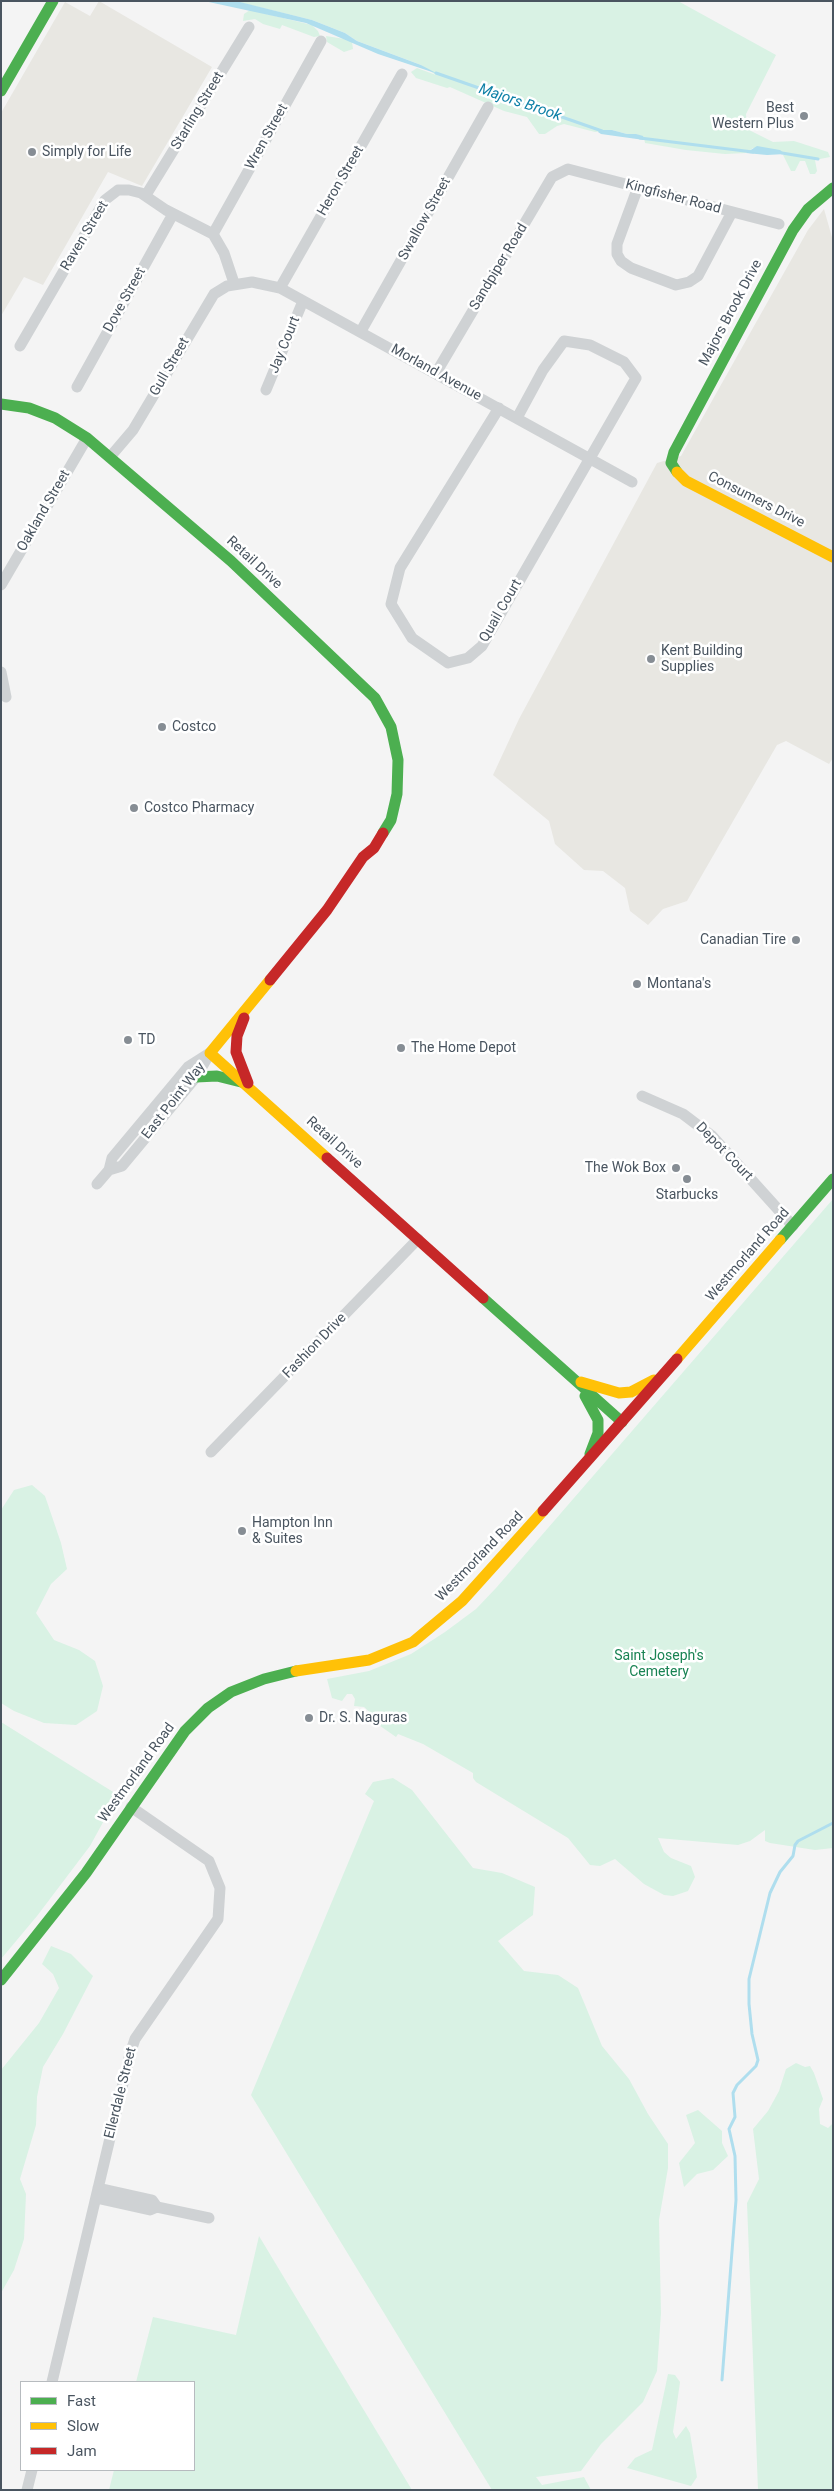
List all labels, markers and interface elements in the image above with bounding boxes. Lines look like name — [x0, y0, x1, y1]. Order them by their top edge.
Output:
street label: Starling Street — [168, 69, 228, 153]
water label: Majors Brook — [476, 80, 564, 126]
place label: Best Western Plus — [712, 100, 794, 132]
street label: Wren Street — [242, 101, 292, 173]
marker: Best Western Plus — [798, 110, 810, 122]
street label: Heron Street — [314, 143, 368, 219]
place label: Simply for Life — [42, 144, 131, 160]
marker: Simply for Life — [26, 146, 38, 158]
street label: Swallow Street — [395, 175, 455, 263]
street label: Kingfisher Road — [623, 176, 723, 218]
street label: Raven Street — [58, 198, 112, 274]
street label: Sandpiper Road — [466, 220, 532, 314]
street label: Majors Brook Drive — [696, 257, 766, 369]
street label: Dove Street — [100, 265, 150, 335]
street label: Jay Court — [266, 314, 304, 376]
street label: Gull Street — [147, 335, 193, 399]
street label: Morland Avenue — [388, 341, 484, 405]
street label: Oakland Street — [14, 467, 74, 555]
street label: Consumers Drive — [705, 468, 807, 532]
street label: Retail Drive — [223, 533, 285, 593]
street label: Quail Court — [476, 577, 526, 645]
place label: Kent Building Supplies — [661, 643, 743, 676]
marker: Kent Building Supplies — [645, 653, 657, 665]
place label: Costco — [172, 719, 216, 735]
marker: Costco — [156, 721, 168, 733]
place label: Costco Pharmacy — [144, 800, 254, 816]
marker: Costco Pharmacy — [128, 802, 140, 814]
place label: Canadian Tire — [700, 932, 786, 948]
marker: Canadian Tire — [790, 934, 802, 946]
place label: Montana's — [647, 976, 711, 992]
marker: Montana's — [631, 978, 643, 990]
place label: TD — [138, 1032, 156, 1048]
marker: TD — [122, 1034, 134, 1046]
place label: The Home Depot — [411, 1040, 516, 1056]
marker: The Home Depot — [395, 1042, 407, 1054]
street label: East Point Way — [139, 1059, 209, 1143]
street label: Retail Drive — [302, 1113, 366, 1173]
street label: Depot Court — [692, 1119, 756, 1185]
place label: The Wok Box — [585, 1160, 666, 1176]
marker: The Wok Box — [670, 1162, 682, 1174]
marker: Starbucks — [681, 1173, 693, 1185]
place label: Starbucks — [656, 1187, 718, 1203]
street label: Westmorland Road — [703, 1205, 793, 1305]
street label: Fashion Drive — [280, 1310, 350, 1382]
street label: Westmorland Road — [433, 1508, 527, 1606]
place label: Hampton Inn & Suites — [252, 1515, 333, 1548]
marker: Hampton Inn & Suites — [236, 1525, 248, 1537]
park label: Saint Joseph's Cemetery — [614, 1648, 704, 1680]
place label: Dr. S. Naguras — [319, 1710, 407, 1726]
marker: Dr. S. Naguras — [303, 1712, 315, 1724]
street label: Westmorland Road — [95, 1720, 179, 1826]
street label: Ellerdale Street — [102, 2046, 140, 2140]
legend — [20, 2381, 195, 2471]
text: Fast — [67, 2392, 96, 2410]
text: Slow — [67, 2417, 99, 2435]
text: Jam — [67, 2442, 97, 2460]

